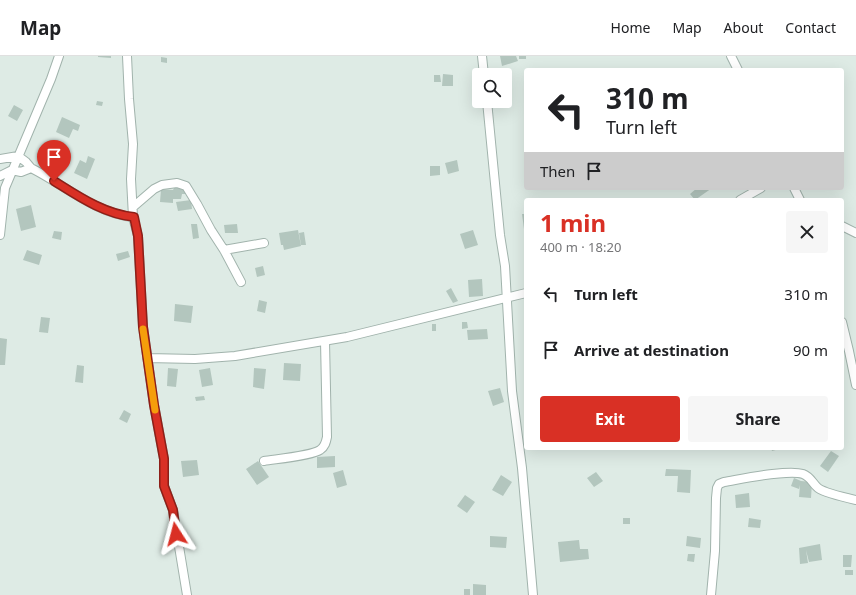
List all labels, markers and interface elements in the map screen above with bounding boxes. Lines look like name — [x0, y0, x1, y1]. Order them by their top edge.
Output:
text: Map — [20, 15, 61, 41]
text: Home — [611, 18, 650, 37]
text: Map — [672, 18, 702, 37]
text: About — [724, 18, 763, 37]
text: Contact — [785, 18, 836, 37]
map controls — [472, 68, 512, 108]
button: search — [472, 68, 512, 108]
text: 310 m — [606, 79, 689, 117]
icon: left — [540, 84, 592, 136]
text: Turn left — [606, 115, 677, 139]
pin — [37, 140, 71, 181]
icon: arrive — [43, 146, 65, 168]
icon: arrive — [583, 160, 605, 182]
text: Then — [540, 161, 575, 181]
text: 1 min — [540, 206, 606, 239]
button: close — [786, 211, 828, 253]
text: 400 m · 18:20 — [540, 238, 621, 256]
icon: left — [540, 283, 562, 305]
text: Turn left — [574, 284, 638, 304]
text: 310 m — [784, 284, 828, 304]
icon: arrive — [540, 339, 562, 361]
text: Arrive at destination — [574, 340, 729, 360]
text: 90 m — [793, 340, 828, 360]
button: Exit — [540, 396, 680, 442]
button: Share — [688, 396, 828, 442]
position arrow — [155, 513, 197, 555]

